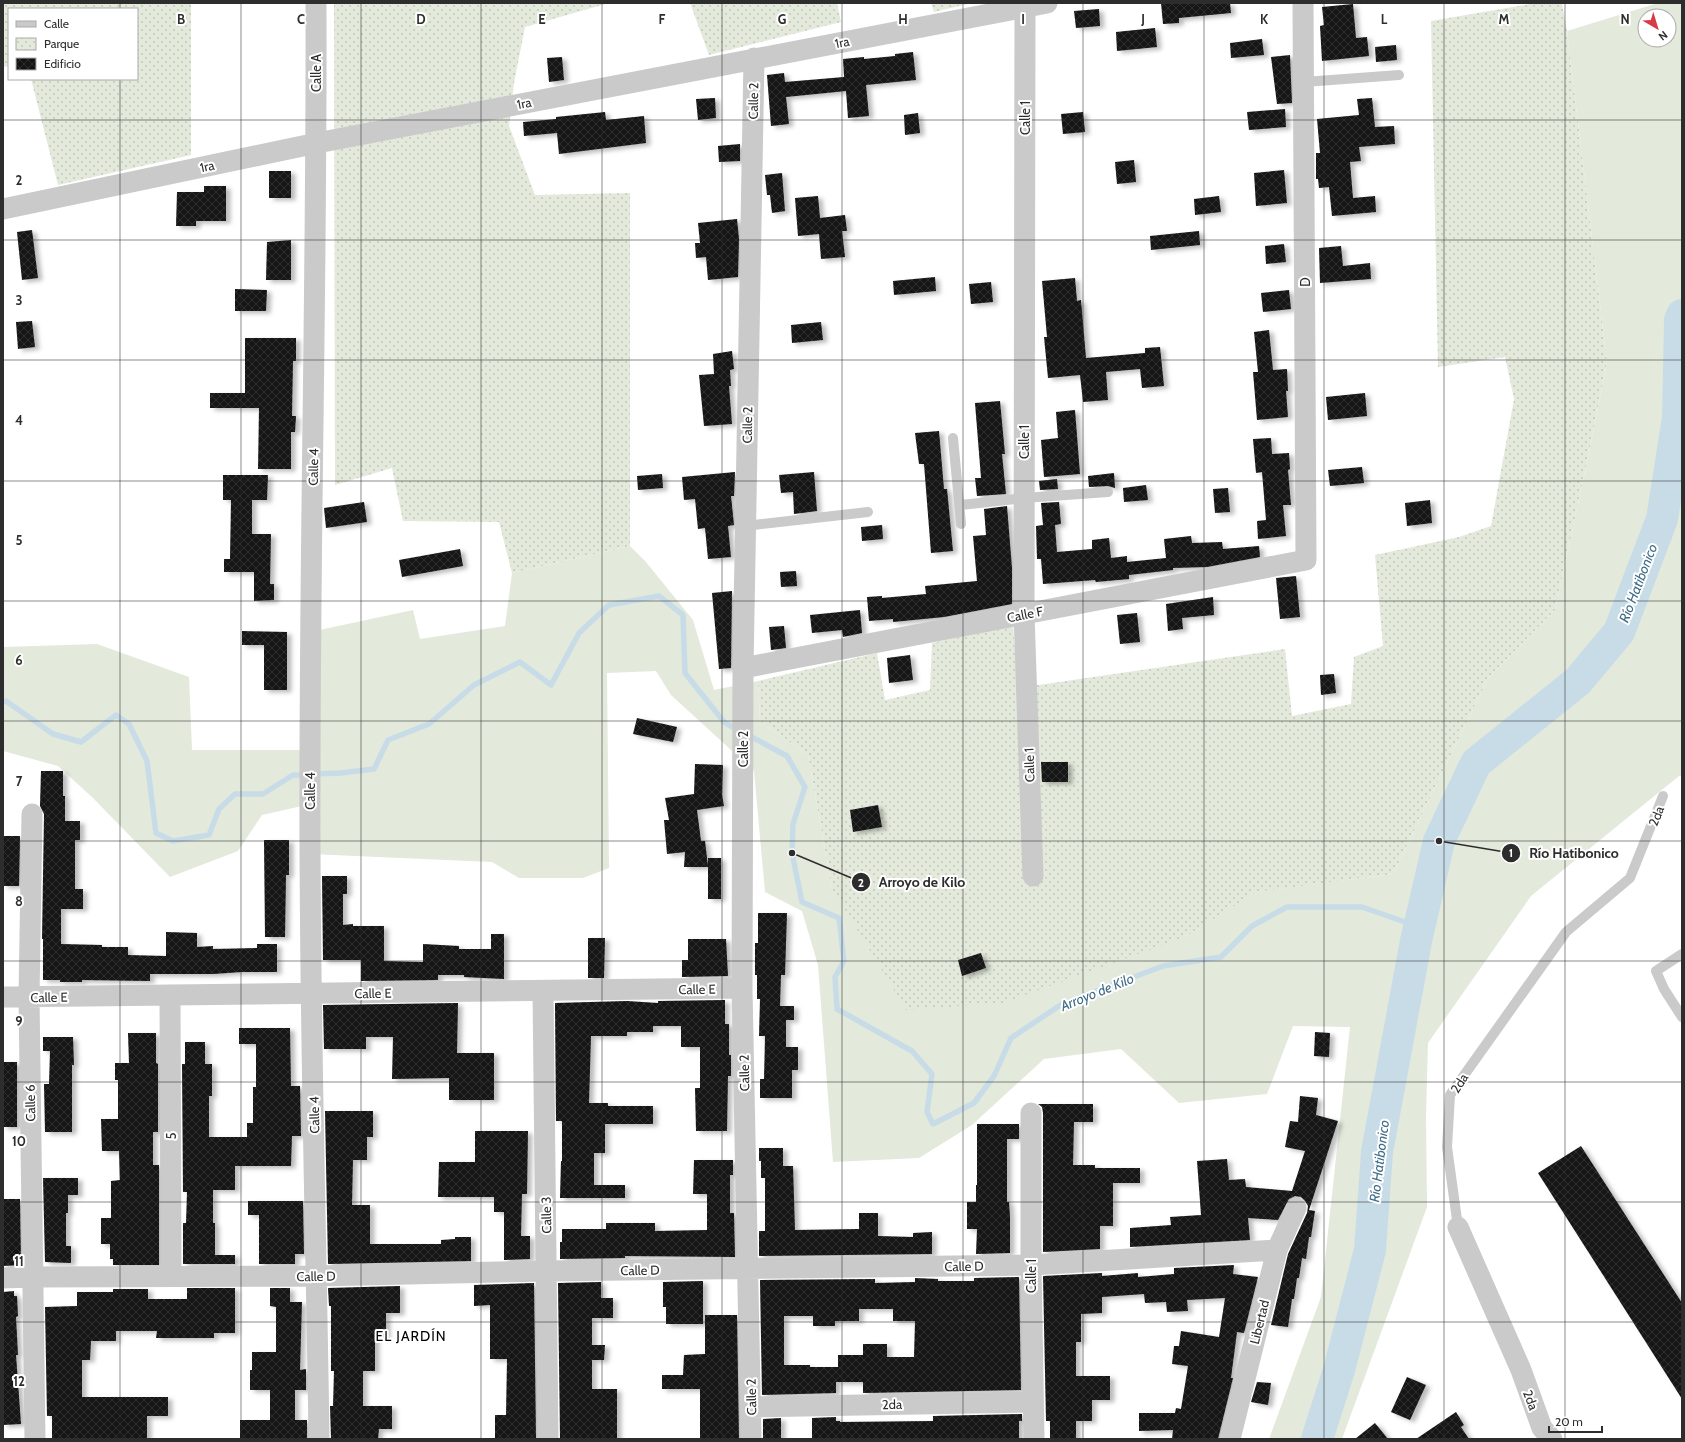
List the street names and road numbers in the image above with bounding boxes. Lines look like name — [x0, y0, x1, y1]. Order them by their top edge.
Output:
street label: 1ra — [833, 33, 851, 51]
street label: Calle A — [308, 54, 324, 92]
street label: Calle 2 — [745, 82, 761, 119]
street label: 1ra — [515, 94, 533, 112]
street label: Calle 1 — [1017, 101, 1033, 135]
street label: 1ra — [198, 157, 216, 175]
street label: D — [1297, 277, 1313, 287]
street label: Calle 2 — [739, 406, 755, 443]
street label: Calle 1 — [1016, 425, 1032, 459]
street label: Calle 4 — [305, 448, 321, 486]
street label: Calle F — [1005, 603, 1045, 625]
street label: Calle 2 — [735, 730, 751, 767]
street label: Calle 1 — [1020, 748, 1038, 782]
street label: Calle 4 — [302, 772, 318, 810]
street label: 2da — [1645, 803, 1667, 828]
street label: Calle E — [678, 981, 716, 997]
street label: Calle E — [354, 985, 392, 1001]
street label: Calle E — [30, 989, 68, 1005]
street label: Calle 2 — [736, 1054, 752, 1091]
street label: 2da — [1447, 1070, 1472, 1096]
street label: Calle 6 — [22, 1084, 38, 1122]
street label: Calle 4 — [306, 1096, 322, 1134]
street label: 5 — [163, 1132, 179, 1140]
street label: Calle 3 — [538, 1196, 554, 1234]
street label: Calle D — [944, 1258, 984, 1274]
street label: Calle 1 — [1023, 1259, 1039, 1293]
street label: Calle D — [620, 1262, 660, 1278]
street label: Calle D — [296, 1268, 336, 1284]
street label: Libertad — [1246, 1298, 1272, 1346]
street label: Calle 2 — [743, 1378, 759, 1415]
street label: 2da — [1520, 1388, 1542, 1413]
street label: 2da — [882, 1396, 903, 1412]

